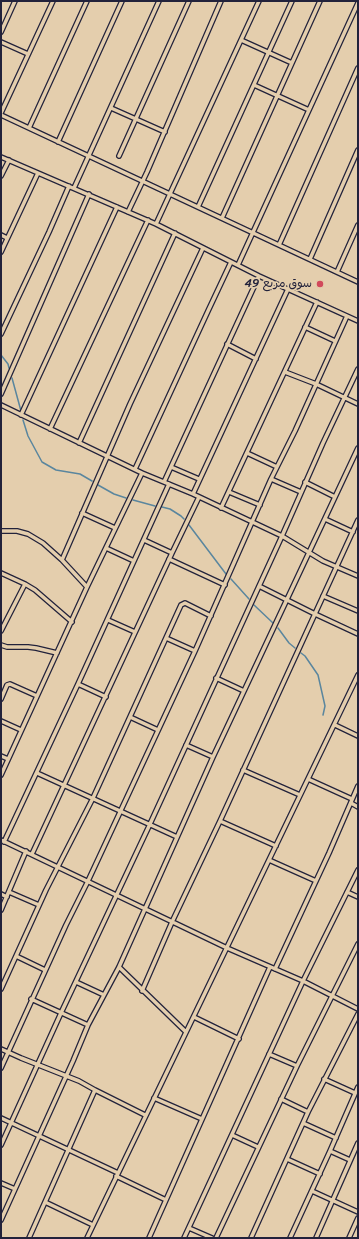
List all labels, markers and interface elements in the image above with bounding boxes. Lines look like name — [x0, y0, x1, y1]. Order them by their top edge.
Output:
place label: سوق مربع 49 — [245, 277, 312, 291]
marker: سوق مربع 49 — [315, 279, 325, 289]

